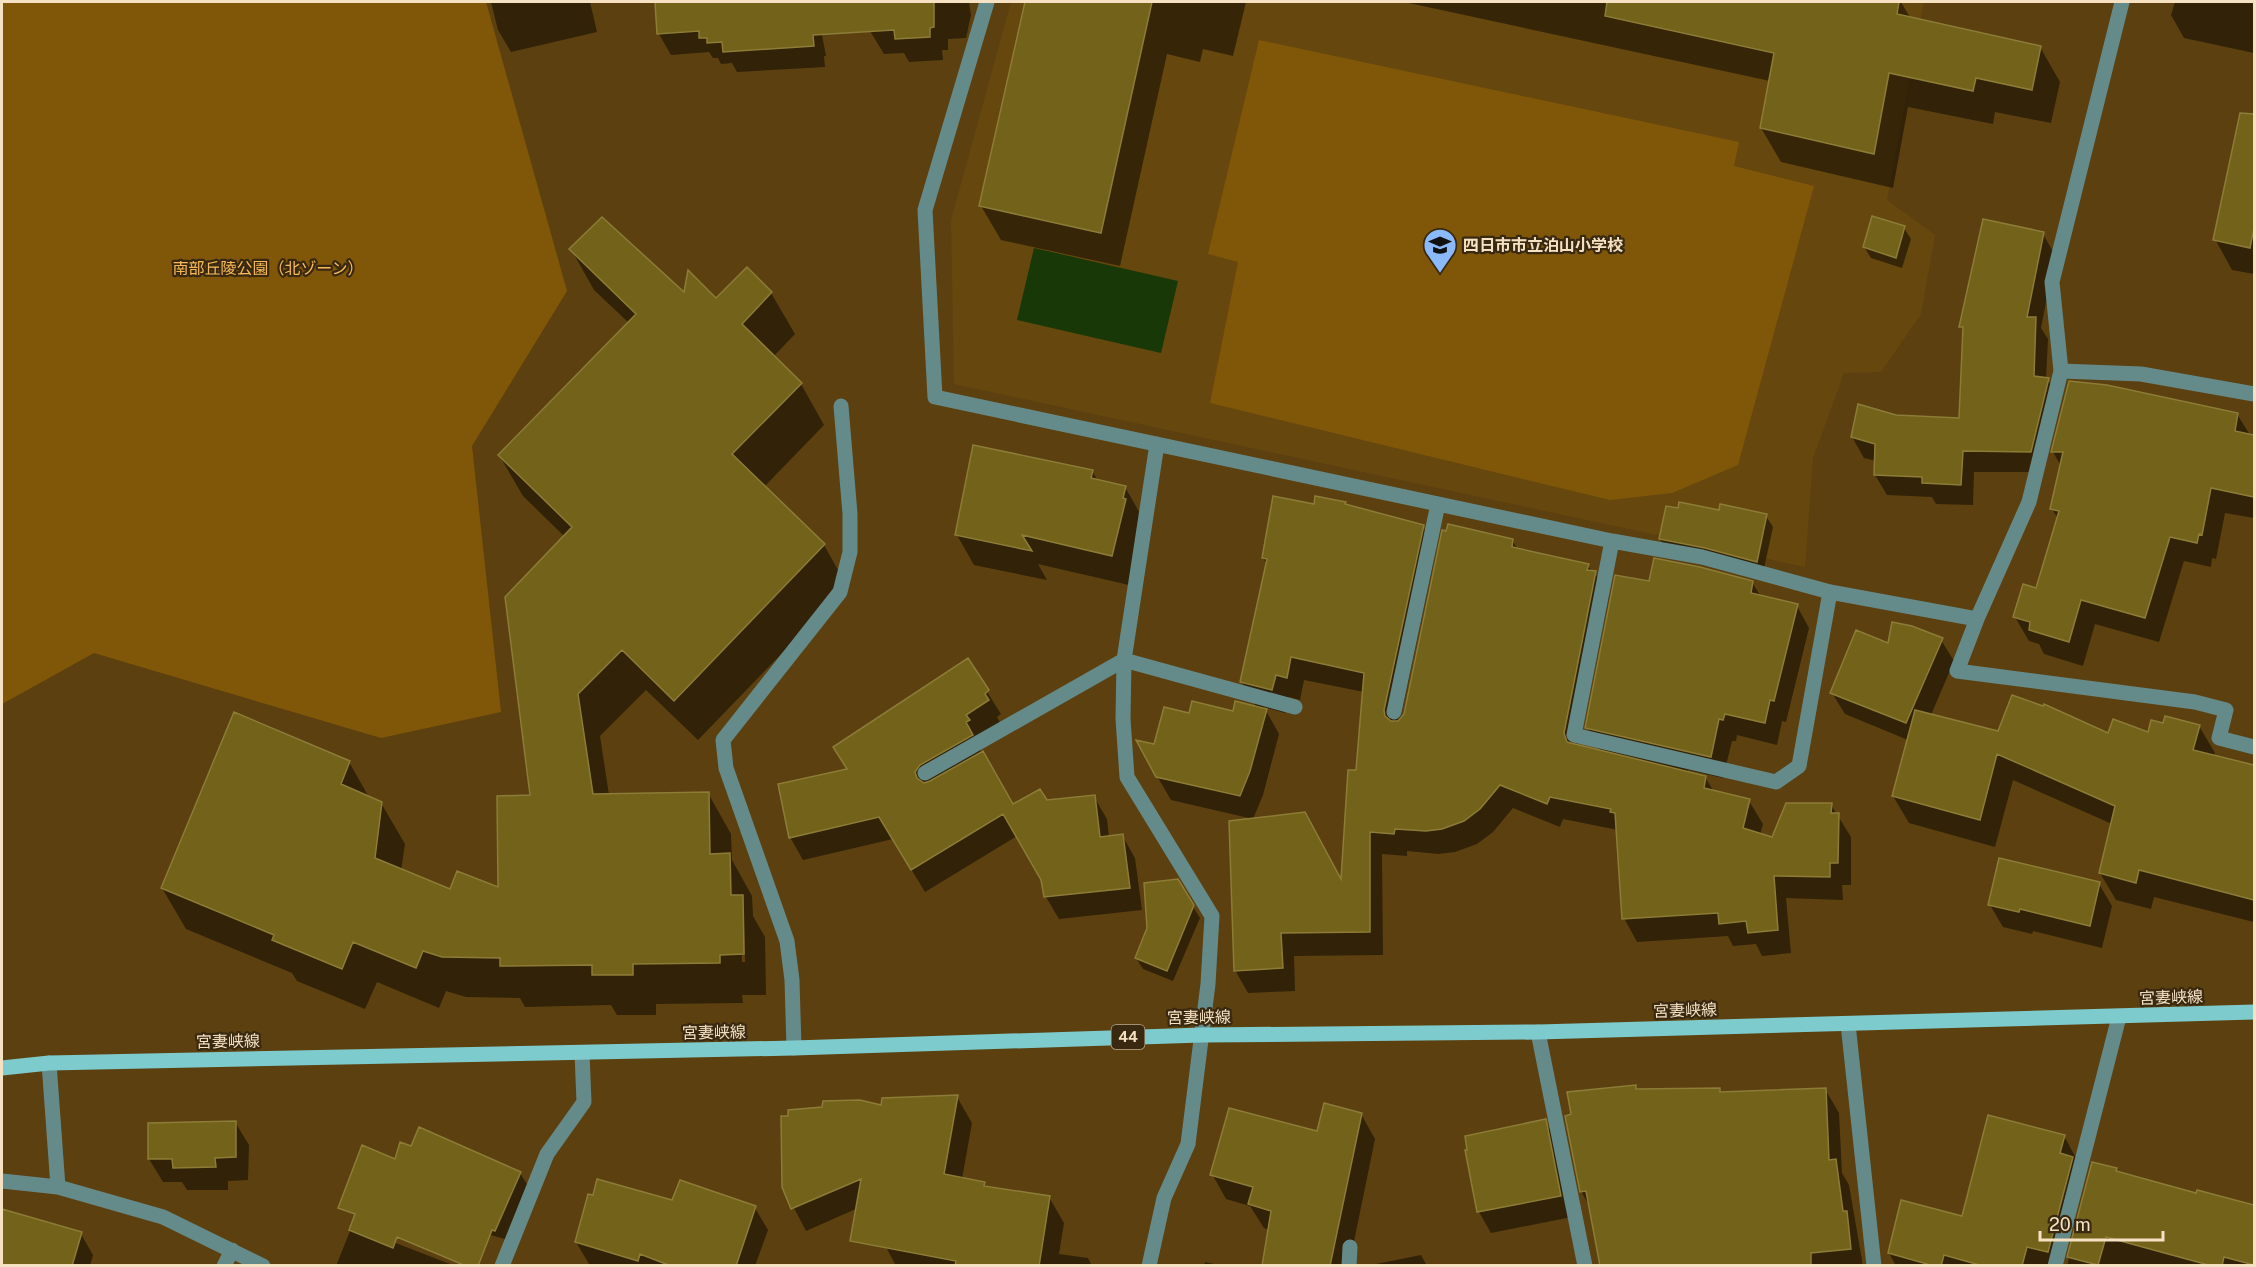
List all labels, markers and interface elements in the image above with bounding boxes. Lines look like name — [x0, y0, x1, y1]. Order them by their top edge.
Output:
school or university icon: 四日市市立泊山小学校 — [1422, 227, 1458, 274]
place label: 四日市市立泊山小学校 — [1463, 236, 1623, 255]
park label: 南部丘陵公園（北ゾーン） — [172, 259, 364, 278]
street label: 宮妻峡線 — [2139, 987, 2203, 1008]
street label: 宮妻峡線 — [1653, 1000, 1717, 1021]
street label: 宮妻峡線 — [1167, 1007, 1231, 1028]
street label: 宮妻峡線 — [682, 1022, 746, 1043]
road number: 44 — [1112, 1025, 1144, 1049]
street label: 宮妻峡線 — [196, 1031, 260, 1052]
scale bar — [2040, 1204, 2163, 1242]
text: 20 m — [2049, 1214, 2091, 1235]

